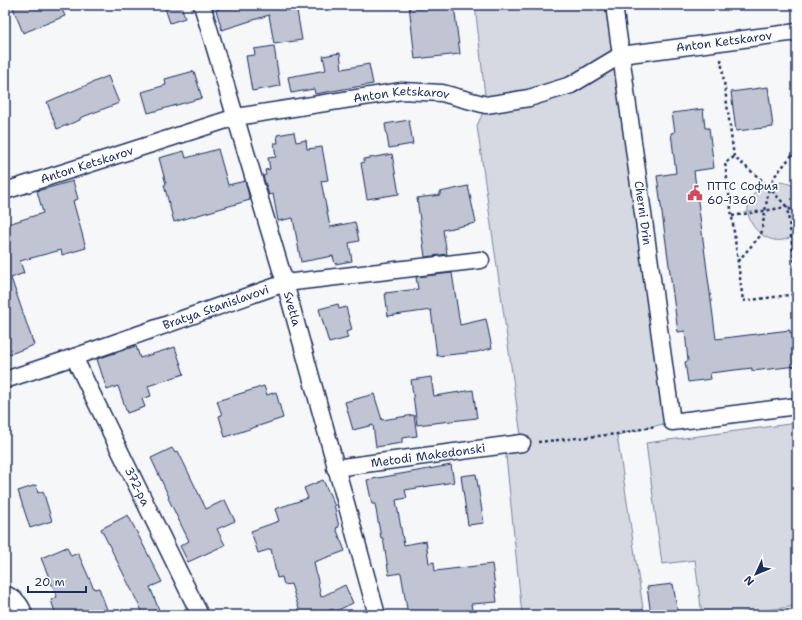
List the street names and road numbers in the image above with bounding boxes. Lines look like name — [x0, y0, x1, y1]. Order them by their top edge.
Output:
street label: Anton Ketskarov — [675, 27, 774, 56]
street label: Anton Ketskarov — [352, 83, 452, 107]
street label: Anton Ketskarov — [38, 142, 136, 187]
street label: Cherni Drin — [631, 180, 655, 246]
street label: Bratya Stanislavovi — [160, 281, 271, 333]
street label: Svetla — [280, 290, 305, 328]
street label: Metodi Makedonski — [370, 440, 486, 471]
street label: 372-ра — [121, 464, 154, 509]

